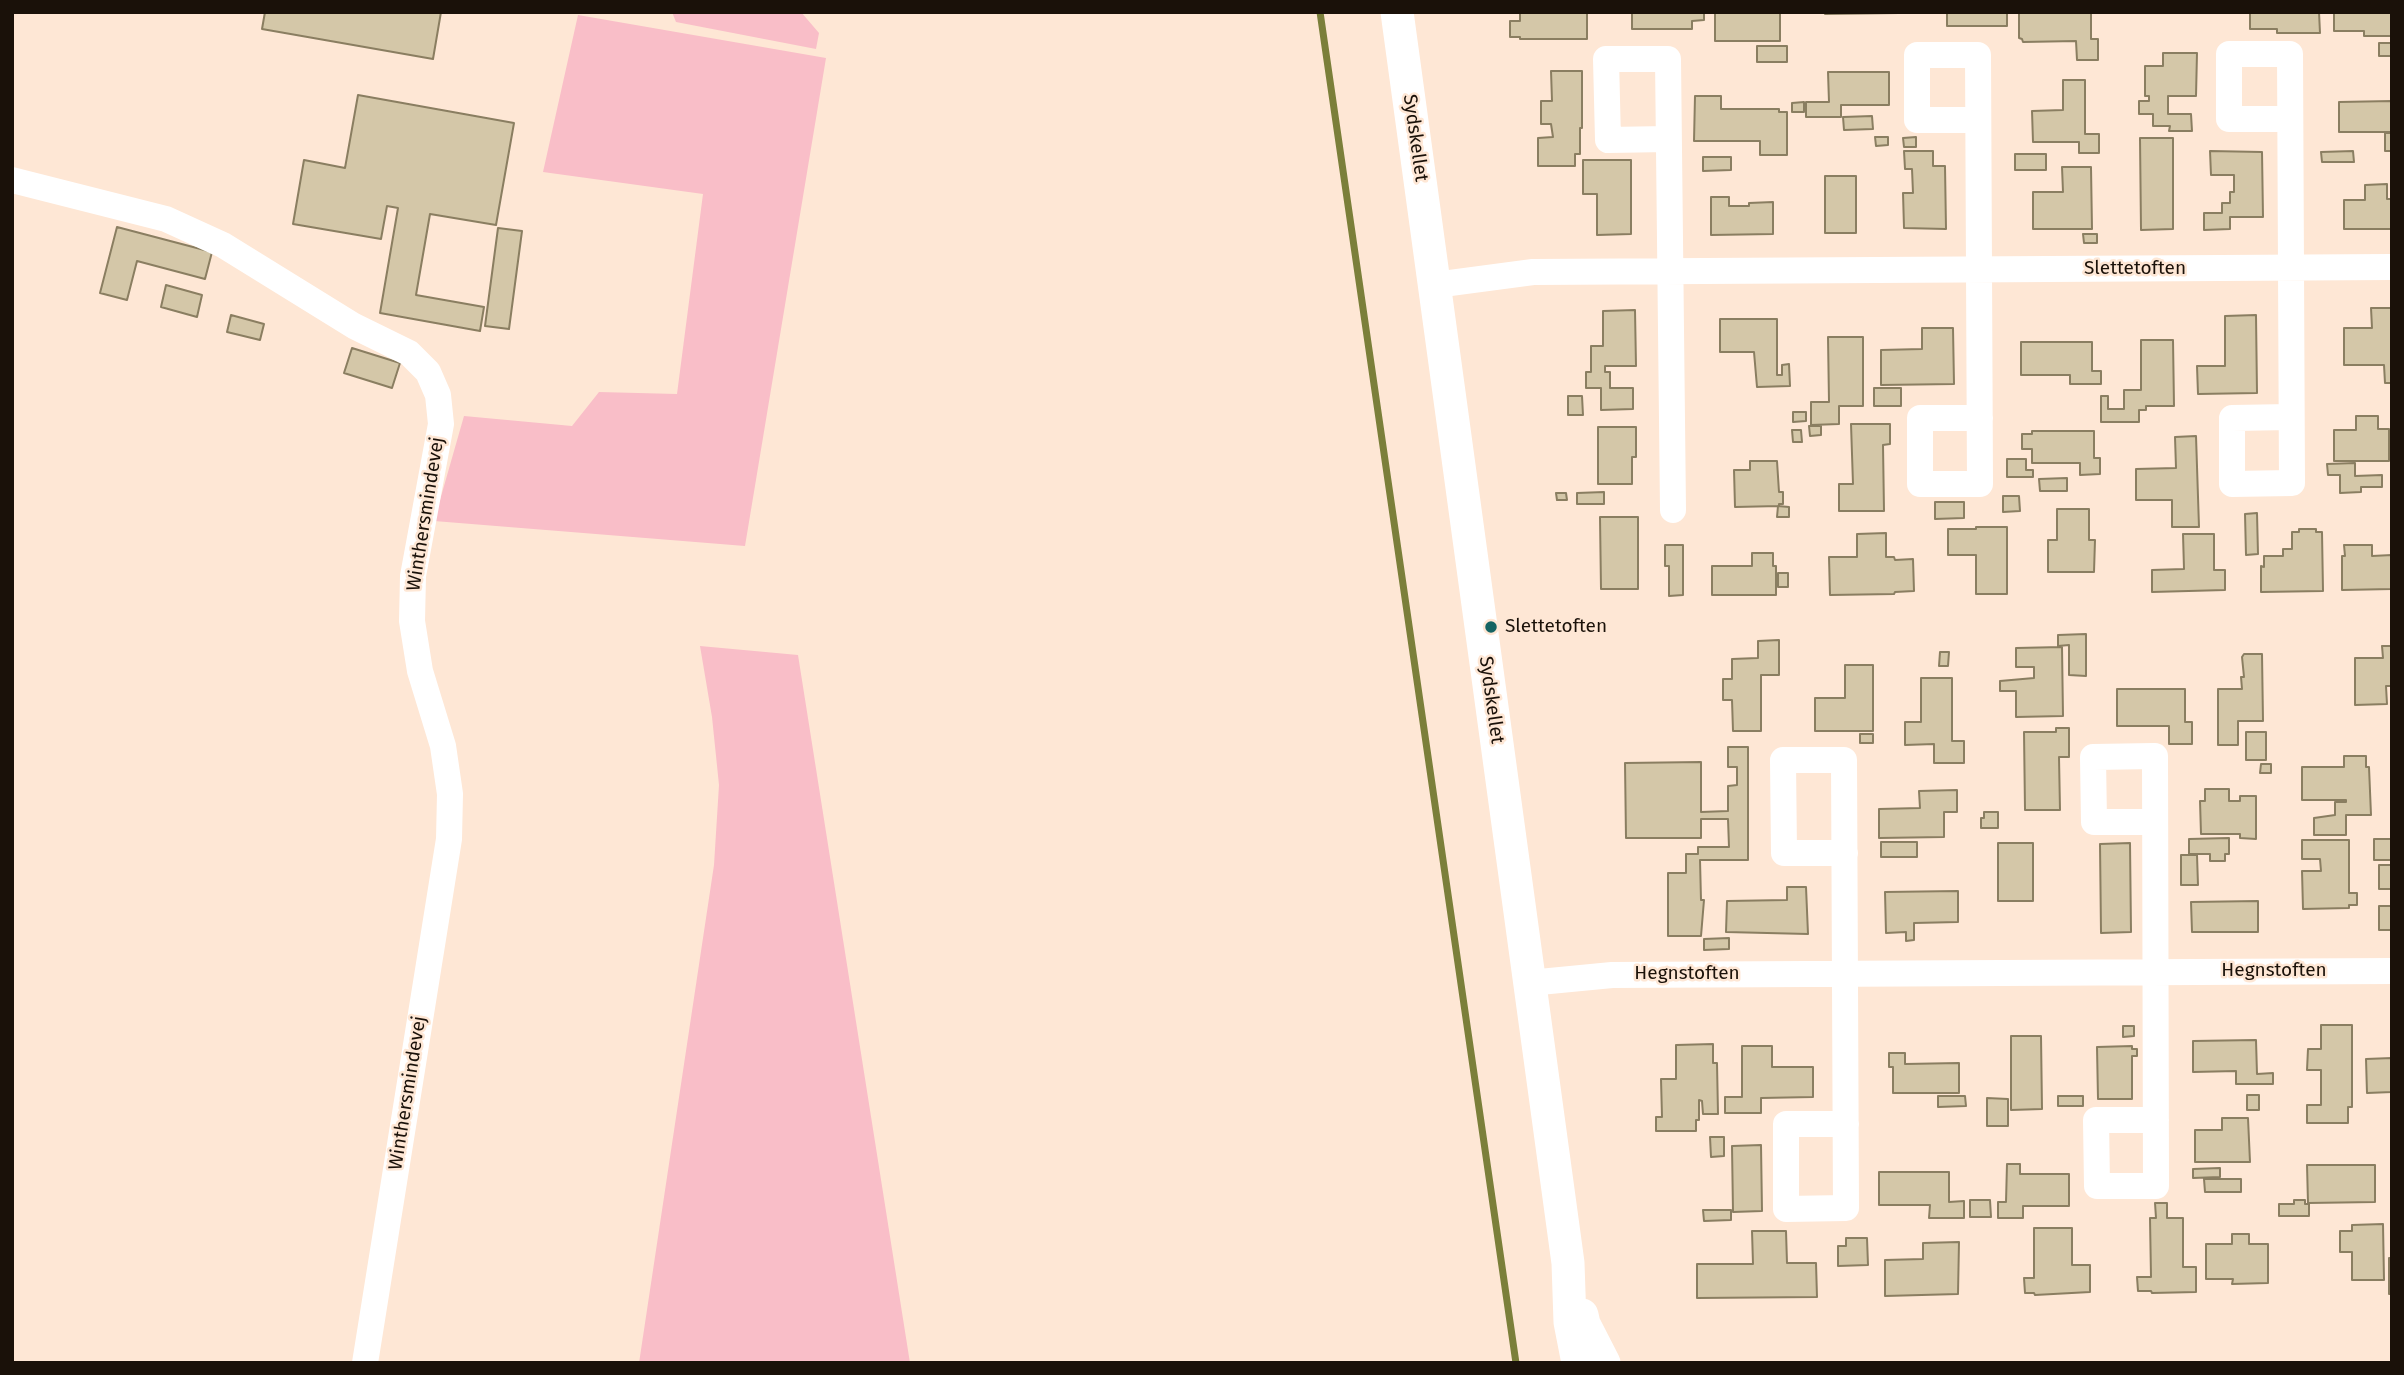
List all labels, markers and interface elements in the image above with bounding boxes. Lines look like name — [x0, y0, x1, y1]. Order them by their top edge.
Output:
street label: Sydskellet — [1398, 93, 1432, 183]
street label: Slettetoften — [2084, 258, 2186, 280]
street label: Winthersmindevej — [403, 435, 449, 593]
place label: Slettetoften — [1505, 616, 1607, 638]
marker: Slettetoften — [1483, 619, 1499, 635]
street label: Sydskellet — [1474, 655, 1508, 745]
street label: Hegnstoften — [2221, 960, 2327, 982]
street label: Hegnstoften — [1634, 963, 1740, 985]
street label: Winthersmindevej — [385, 1014, 431, 1172]

